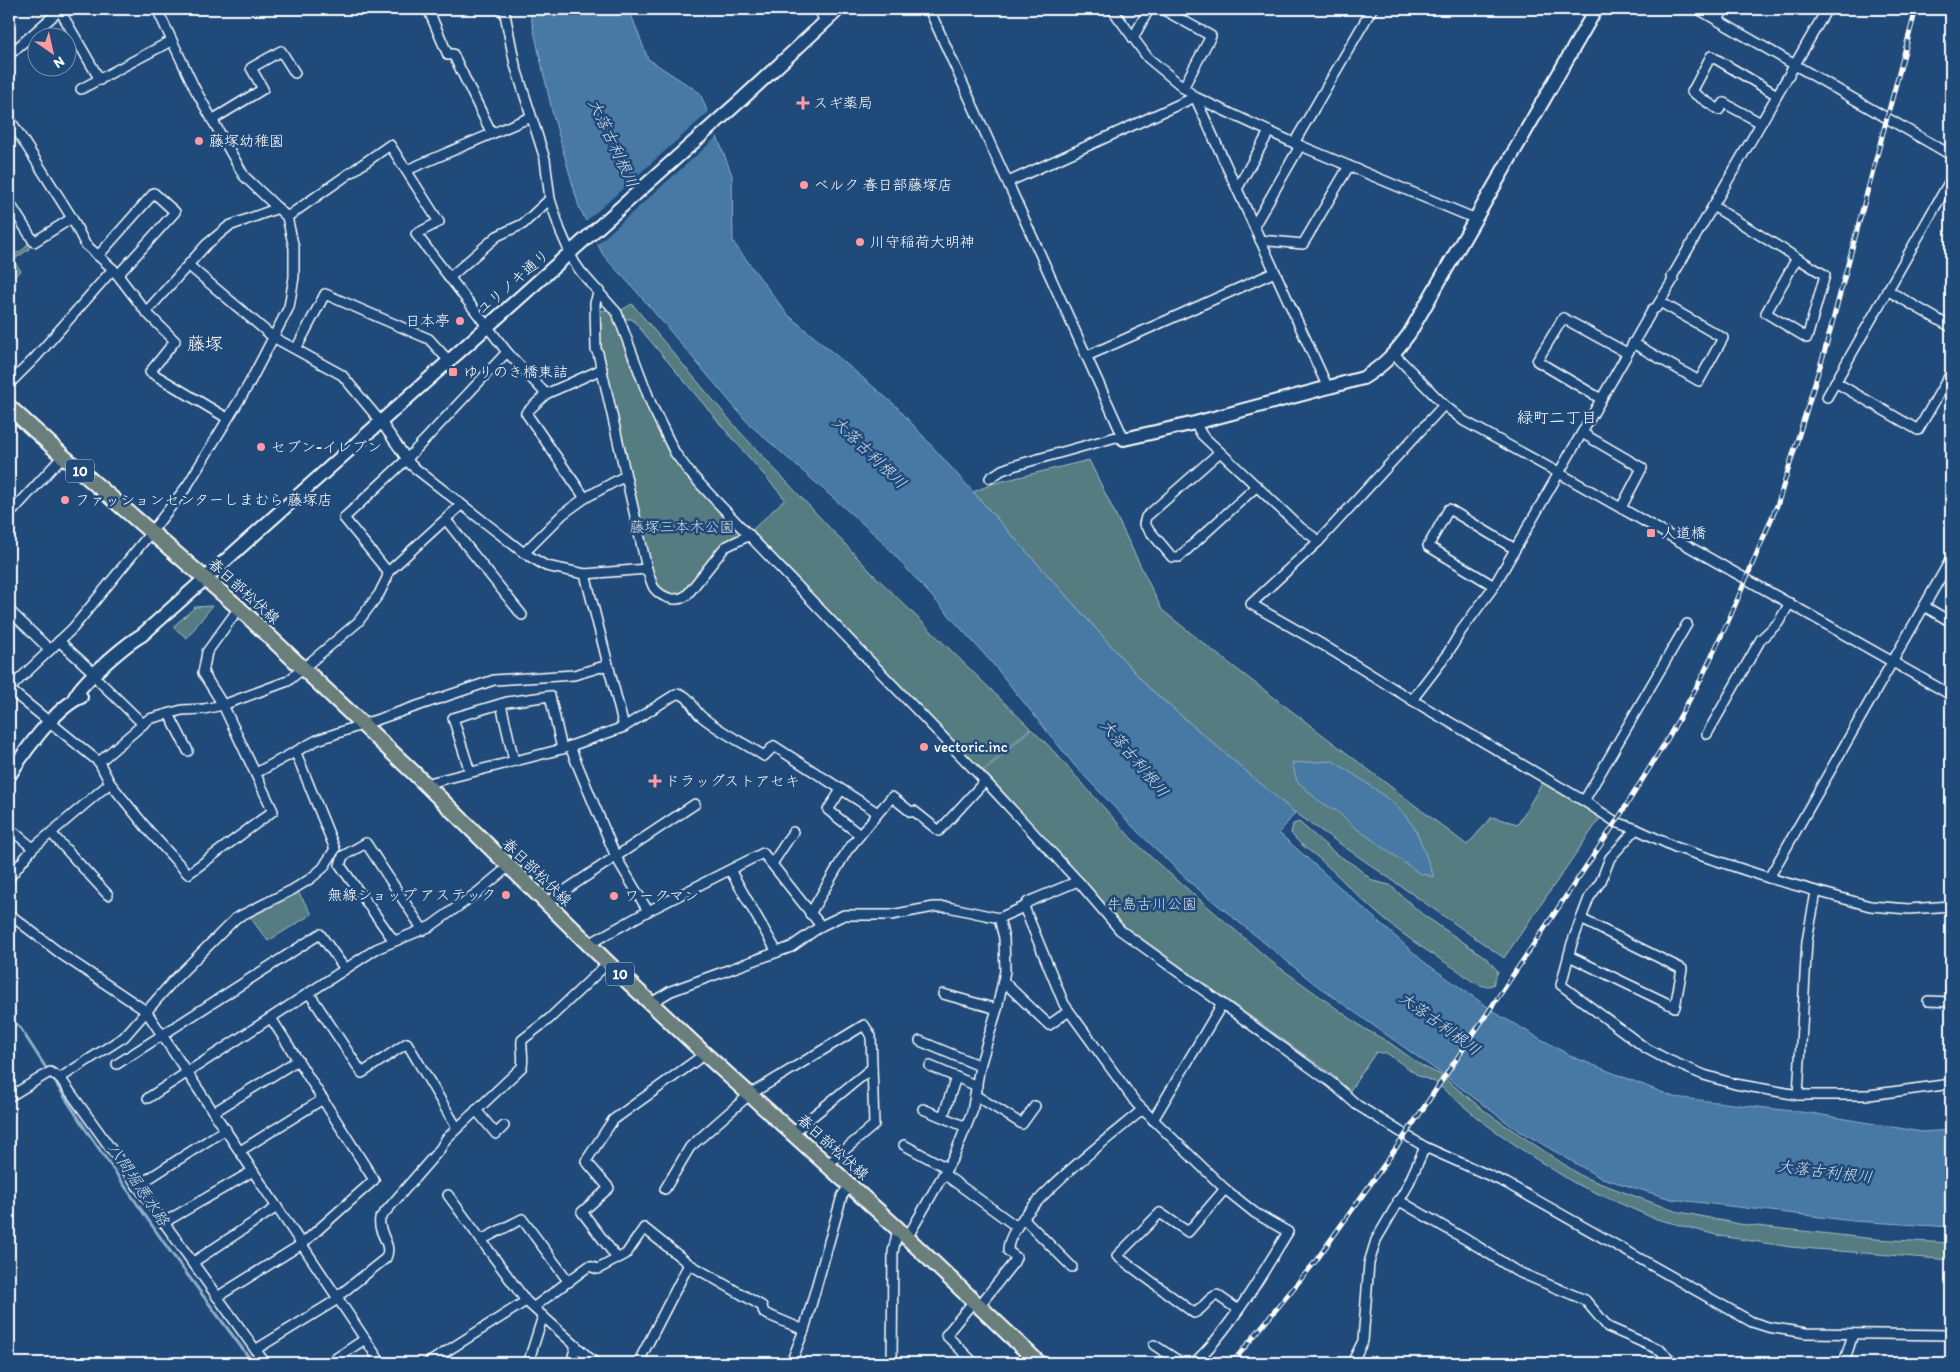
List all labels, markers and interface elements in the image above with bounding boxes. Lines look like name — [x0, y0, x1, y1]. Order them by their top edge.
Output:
north arrow — [28, 28, 78, 78]
text: N — [50, 53, 68, 72]
place label: スギ薬局 — [813, 94, 873, 112]
water label: 大落古利根川 — [585, 96, 642, 191]
marker: スギ薬局 — [797, 97, 809, 109]
place label: 藤塚幼稚園 — [209, 132, 284, 150]
marker: 藤塚幼稚園 — [193, 135, 205, 147]
place label: ベルク 春日部藤塚店 — [814, 176, 952, 194]
marker: ベルク 春日部藤塚店 — [798, 179, 810, 191]
place label: 川守稲荷大明神 — [870, 233, 975, 251]
marker: 川守稲荷大明神 — [854, 236, 866, 248]
street label: ユリノキ通り — [473, 246, 553, 318]
place label: 日本亭 — [405, 312, 450, 330]
marker: 日本亭 — [454, 315, 466, 327]
district label: 藤塚 — [187, 333, 223, 355]
place label: ゆりのき橋東詰 — [463, 363, 568, 381]
marker: ゆりのき橋東詰 — [447, 366, 459, 378]
district label: 緑町二丁目 — [1517, 408, 1597, 427]
water label: 大落古利根川 — [829, 412, 911, 493]
place label: セブン-イレブン — [271, 438, 382, 456]
marker: セブン-イレブン — [255, 441, 267, 453]
road number: 10 — [66, 460, 94, 482]
place label: ファッションセンターしまむら 藤塚店 — [75, 491, 332, 509]
marker: ファッションセンターしまむら 藤塚店 — [59, 494, 71, 506]
park label: 藤塚三本木公園 — [629, 518, 735, 536]
place label: 人道橋 — [1661, 524, 1706, 542]
marker: 人道橋 — [1645, 527, 1657, 539]
street label: 春日部松伏線 — [205, 554, 283, 628]
water label: 大落古利根川 — [1096, 715, 1173, 801]
place label: vectoric.inc — [934, 738, 1008, 756]
marker: vectoric.inc — [918, 741, 930, 753]
place label: ドラッグストアセキ — [665, 772, 800, 790]
marker: ドラッグストアセキ — [649, 775, 661, 787]
street label: 春日部松伏線 — [498, 834, 576, 910]
place label: 無線ショップ アステック — [327, 886, 496, 904]
place label: ワークマン — [624, 887, 699, 905]
marker: 無線ショップ アステック — [500, 889, 512, 901]
marker: ワークマン — [608, 890, 620, 902]
park label: 牛島古川公園 — [1107, 895, 1197, 913]
road number: 10 — [606, 962, 634, 986]
water label: 大落古利根川 — [1395, 988, 1484, 1059]
street label: 春日部松伏線 — [794, 1110, 872, 1184]
water label: 八間堀悪水路 — [104, 1139, 174, 1230]
water label: 大落古利根川 — [1776, 1156, 1874, 1187]

